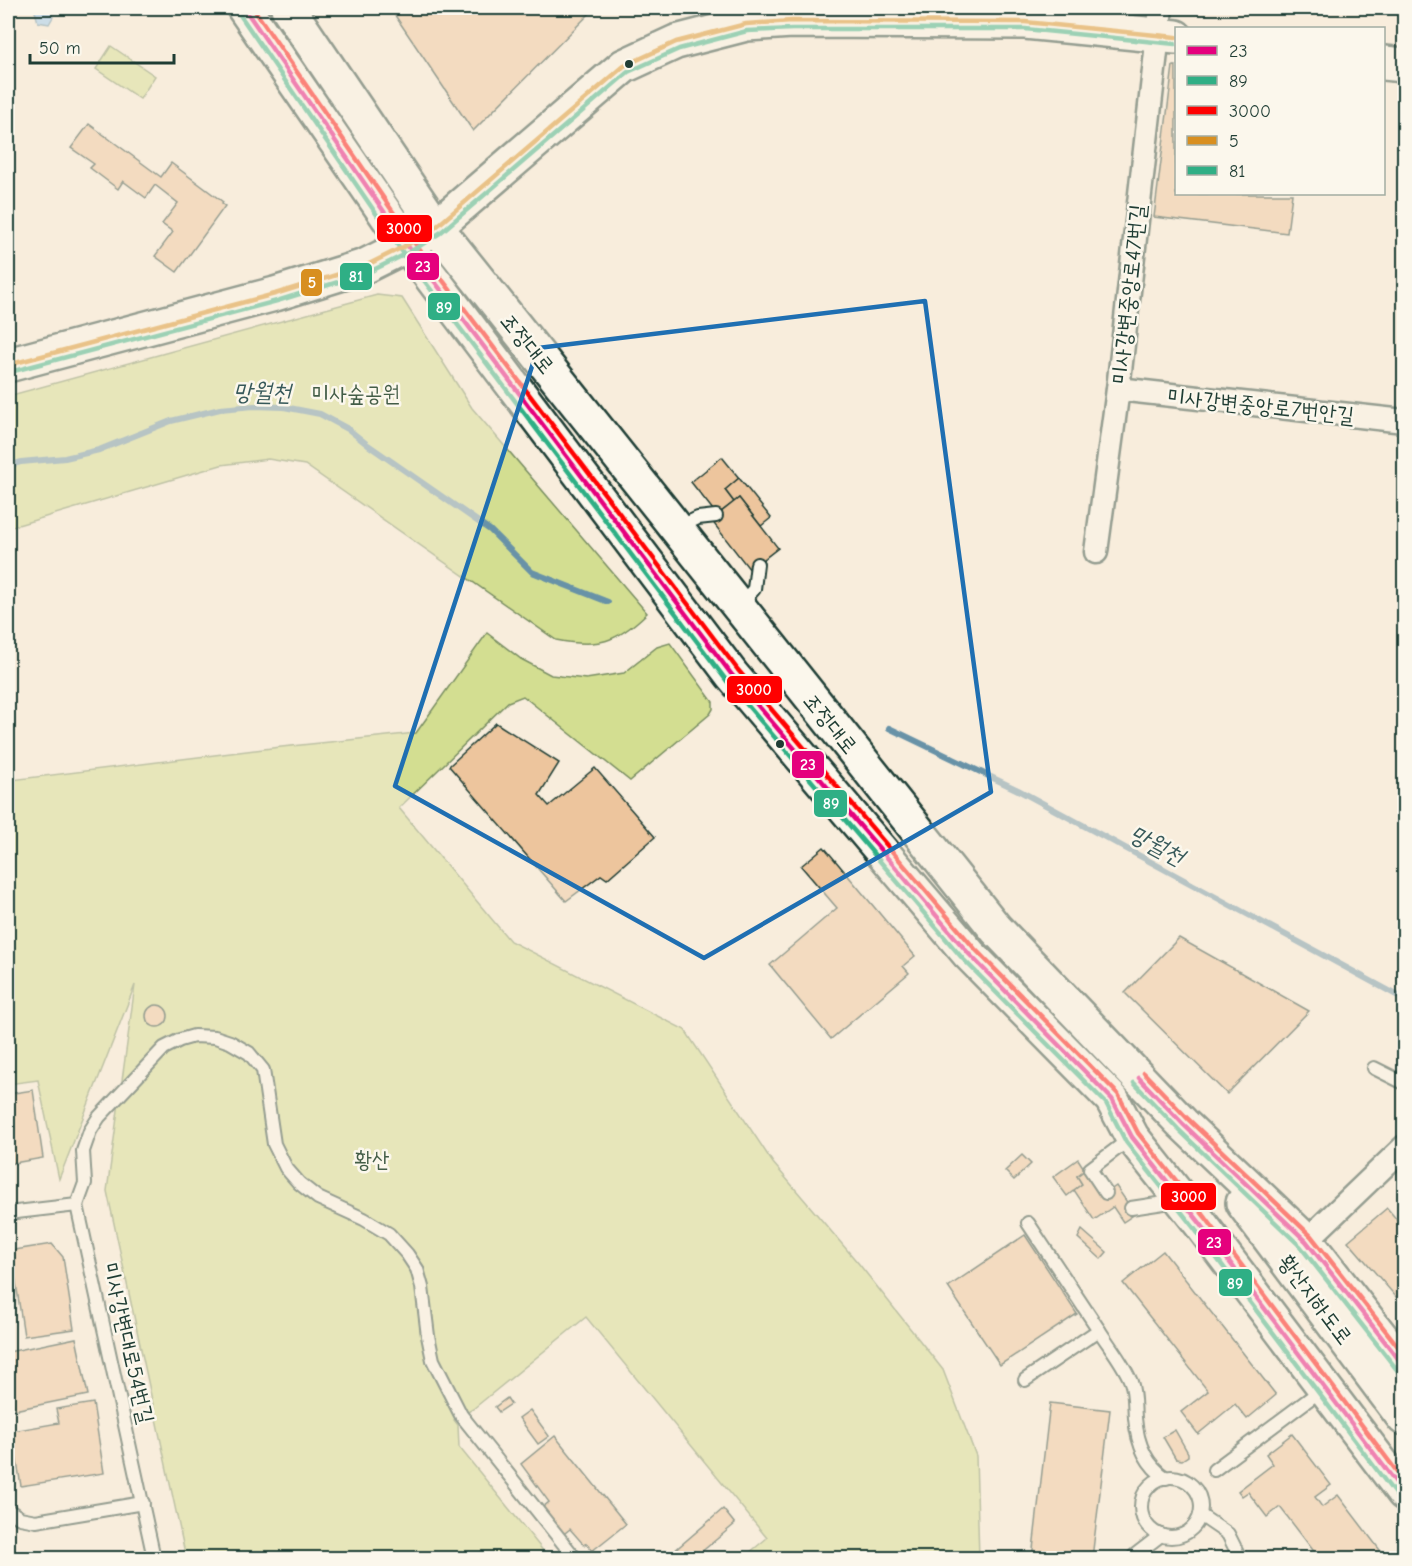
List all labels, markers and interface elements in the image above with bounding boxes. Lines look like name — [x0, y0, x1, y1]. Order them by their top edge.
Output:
scale bar — [30, 27, 174, 65]
legend — [1175, 27, 1385, 195]
text: 50 m — [39, 38, 81, 59]
text: 23 — [1229, 41, 1248, 62]
unlabelled marker — [623, 58, 635, 70]
text: 89 — [1229, 71, 1248, 92]
text: 3000 — [1229, 101, 1271, 122]
text: 5 — [1229, 131, 1239, 152]
text: 81 — [1229, 161, 1245, 182]
street label: 미사강변중앙로47번길 — [1107, 203, 1151, 385]
line badge: 3000 — [376, 214, 433, 243]
text: 3000 — [386, 220, 422, 238]
line badge: 23 — [406, 252, 440, 281]
text: 23 — [415, 258, 431, 276]
line badge: 81 — [339, 262, 373, 291]
line badge: 5 — [300, 268, 323, 297]
text: 81 — [349, 268, 363, 286]
text: 5 — [308, 274, 316, 292]
line badge: 89 — [427, 292, 461, 321]
text: 89 — [436, 299, 452, 317]
street label: 조정대로 — [495, 308, 560, 379]
water label: 망월천 — [233, 377, 294, 407]
park label: 미사숲공원 — [312, 381, 400, 407]
street label: 미사강변중앙로7번안길 — [1166, 383, 1356, 429]
line badge: 3000 — [726, 675, 783, 704]
text: 3000 — [736, 681, 772, 699]
street label: 조정대로 — [798, 688, 863, 759]
unlabelled marker — [774, 738, 786, 750]
line badge: 23 — [791, 750, 825, 779]
text: 23 — [800, 756, 816, 774]
line badge: 89 — [813, 789, 848, 818]
text: 89 — [823, 795, 839, 813]
water label: 망월천 — [1125, 819, 1192, 872]
park label: 황산 — [354, 1147, 390, 1173]
line badge: 3000 — [1160, 1182, 1217, 1211]
text: 3000 — [1171, 1188, 1207, 1206]
line badge: 23 — [1197, 1228, 1232, 1256]
text: 23 — [1206, 1234, 1222, 1252]
street label: 황산지하도로 — [1273, 1249, 1358, 1350]
street label: 미사강변대로54번길 — [97, 1260, 159, 1426]
line badge: 89 — [1218, 1268, 1253, 1297]
text: 89 — [1227, 1275, 1243, 1293]

